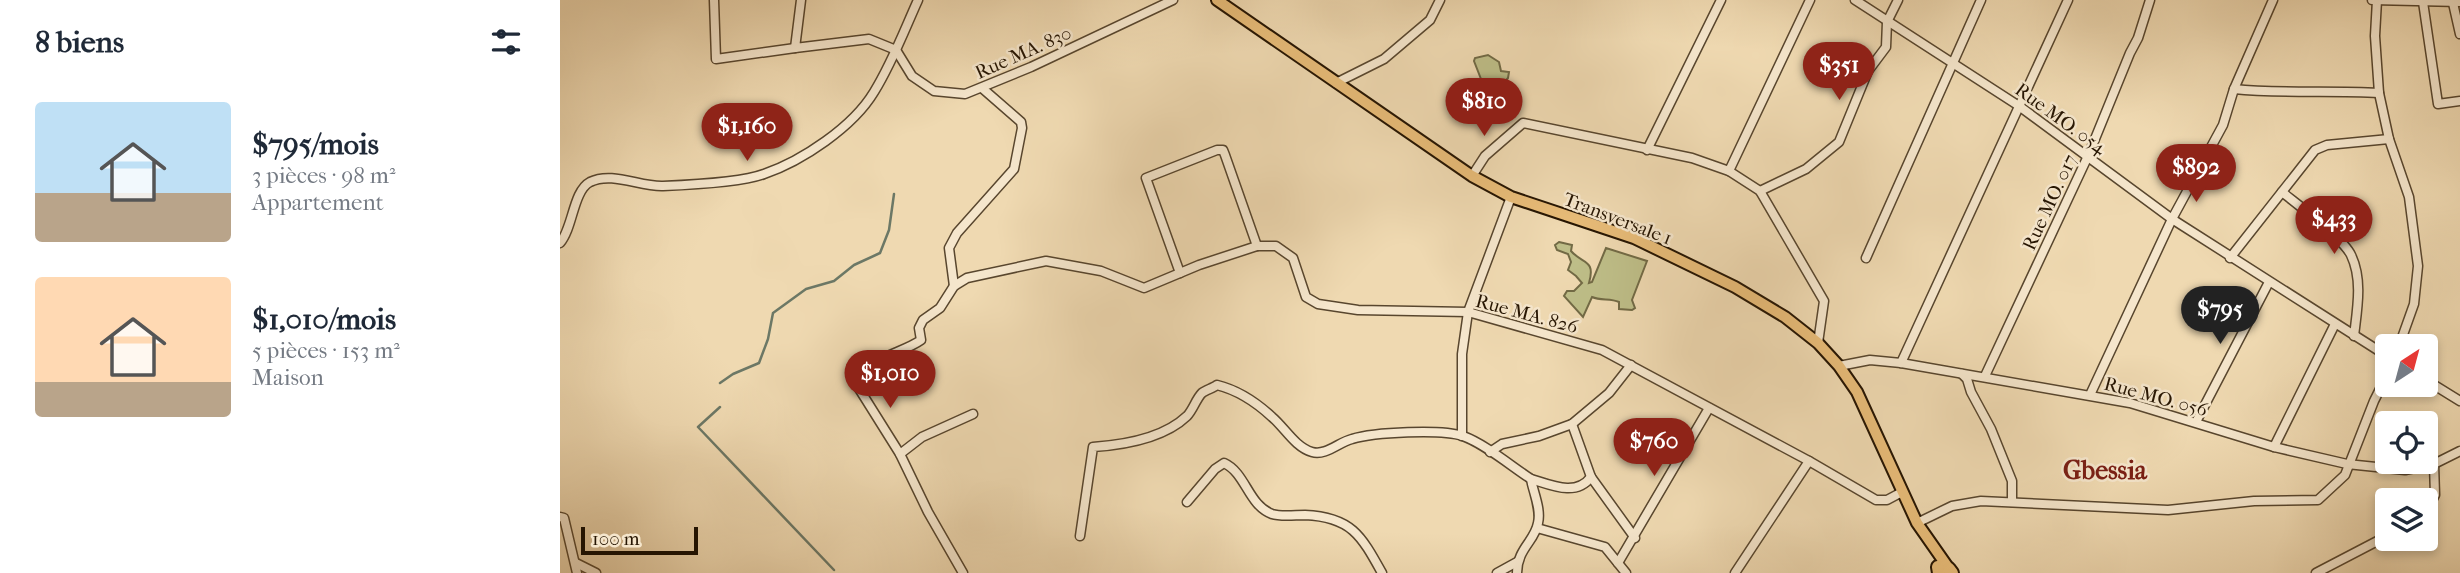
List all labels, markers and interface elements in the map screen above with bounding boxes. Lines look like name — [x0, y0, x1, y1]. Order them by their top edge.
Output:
street label: Rue MA. 830 — [972, 22, 1075, 84]
icon: filters — [487, 23, 525, 61]
text: 8 biens — [35, 25, 124, 60]
pin: $351 — [1798, 42, 1880, 102]
text: $351 — [1819, 51, 1859, 78]
pin: $810 — [1443, 78, 1525, 138]
street label: Rue MO. 054 — [2011, 78, 2111, 160]
text: $810 — [1462, 87, 1506, 114]
pin: $1,160 — [690, 104, 804, 163]
text: $1,160 — [718, 112, 776, 139]
text: $795/mois — [252, 127, 379, 162]
icon: home — [91, 130, 175, 214]
pin: $892 — [2155, 144, 2237, 204]
street label: Rue MO. 017 — [2018, 151, 2082, 254]
text: $892 — [2172, 153, 2220, 180]
text: 3 pièces · 98 m² — [252, 162, 395, 189]
street label: Transversale 1 — [1560, 188, 1675, 250]
text: Appartement — [252, 189, 384, 216]
pin: $433 — [2293, 196, 2375, 256]
text: $433 — [2311, 205, 2357, 232]
pin: $795 — [2179, 286, 2261, 346]
street label: Rue MA. 826 — [1473, 290, 1581, 338]
text: $795 — [2197, 295, 2243, 322]
text: $1,010/mois — [252, 302, 396, 337]
icon: home — [91, 305, 175, 389]
north arrow — [2375, 334, 2438, 397]
map controls — [2375, 334, 2438, 551]
text: 5 pièces · 153 m² — [252, 337, 400, 364]
pin: $1,010 — [833, 350, 947, 410]
text: $1,010 — [861, 359, 919, 386]
text: Maison — [252, 364, 324, 391]
street label: Rue MO. 056 — [2102, 373, 2210, 421]
button: locate — [2375, 411, 2438, 474]
pin: $760 — [1613, 419, 1695, 478]
text: $760 — [1630, 427, 1678, 454]
district label: Gbessia — [2063, 455, 2148, 486]
button: layers — [2375, 488, 2438, 551]
scale bar — [581, 524, 698, 556]
text: 100 m — [592, 528, 640, 550]

